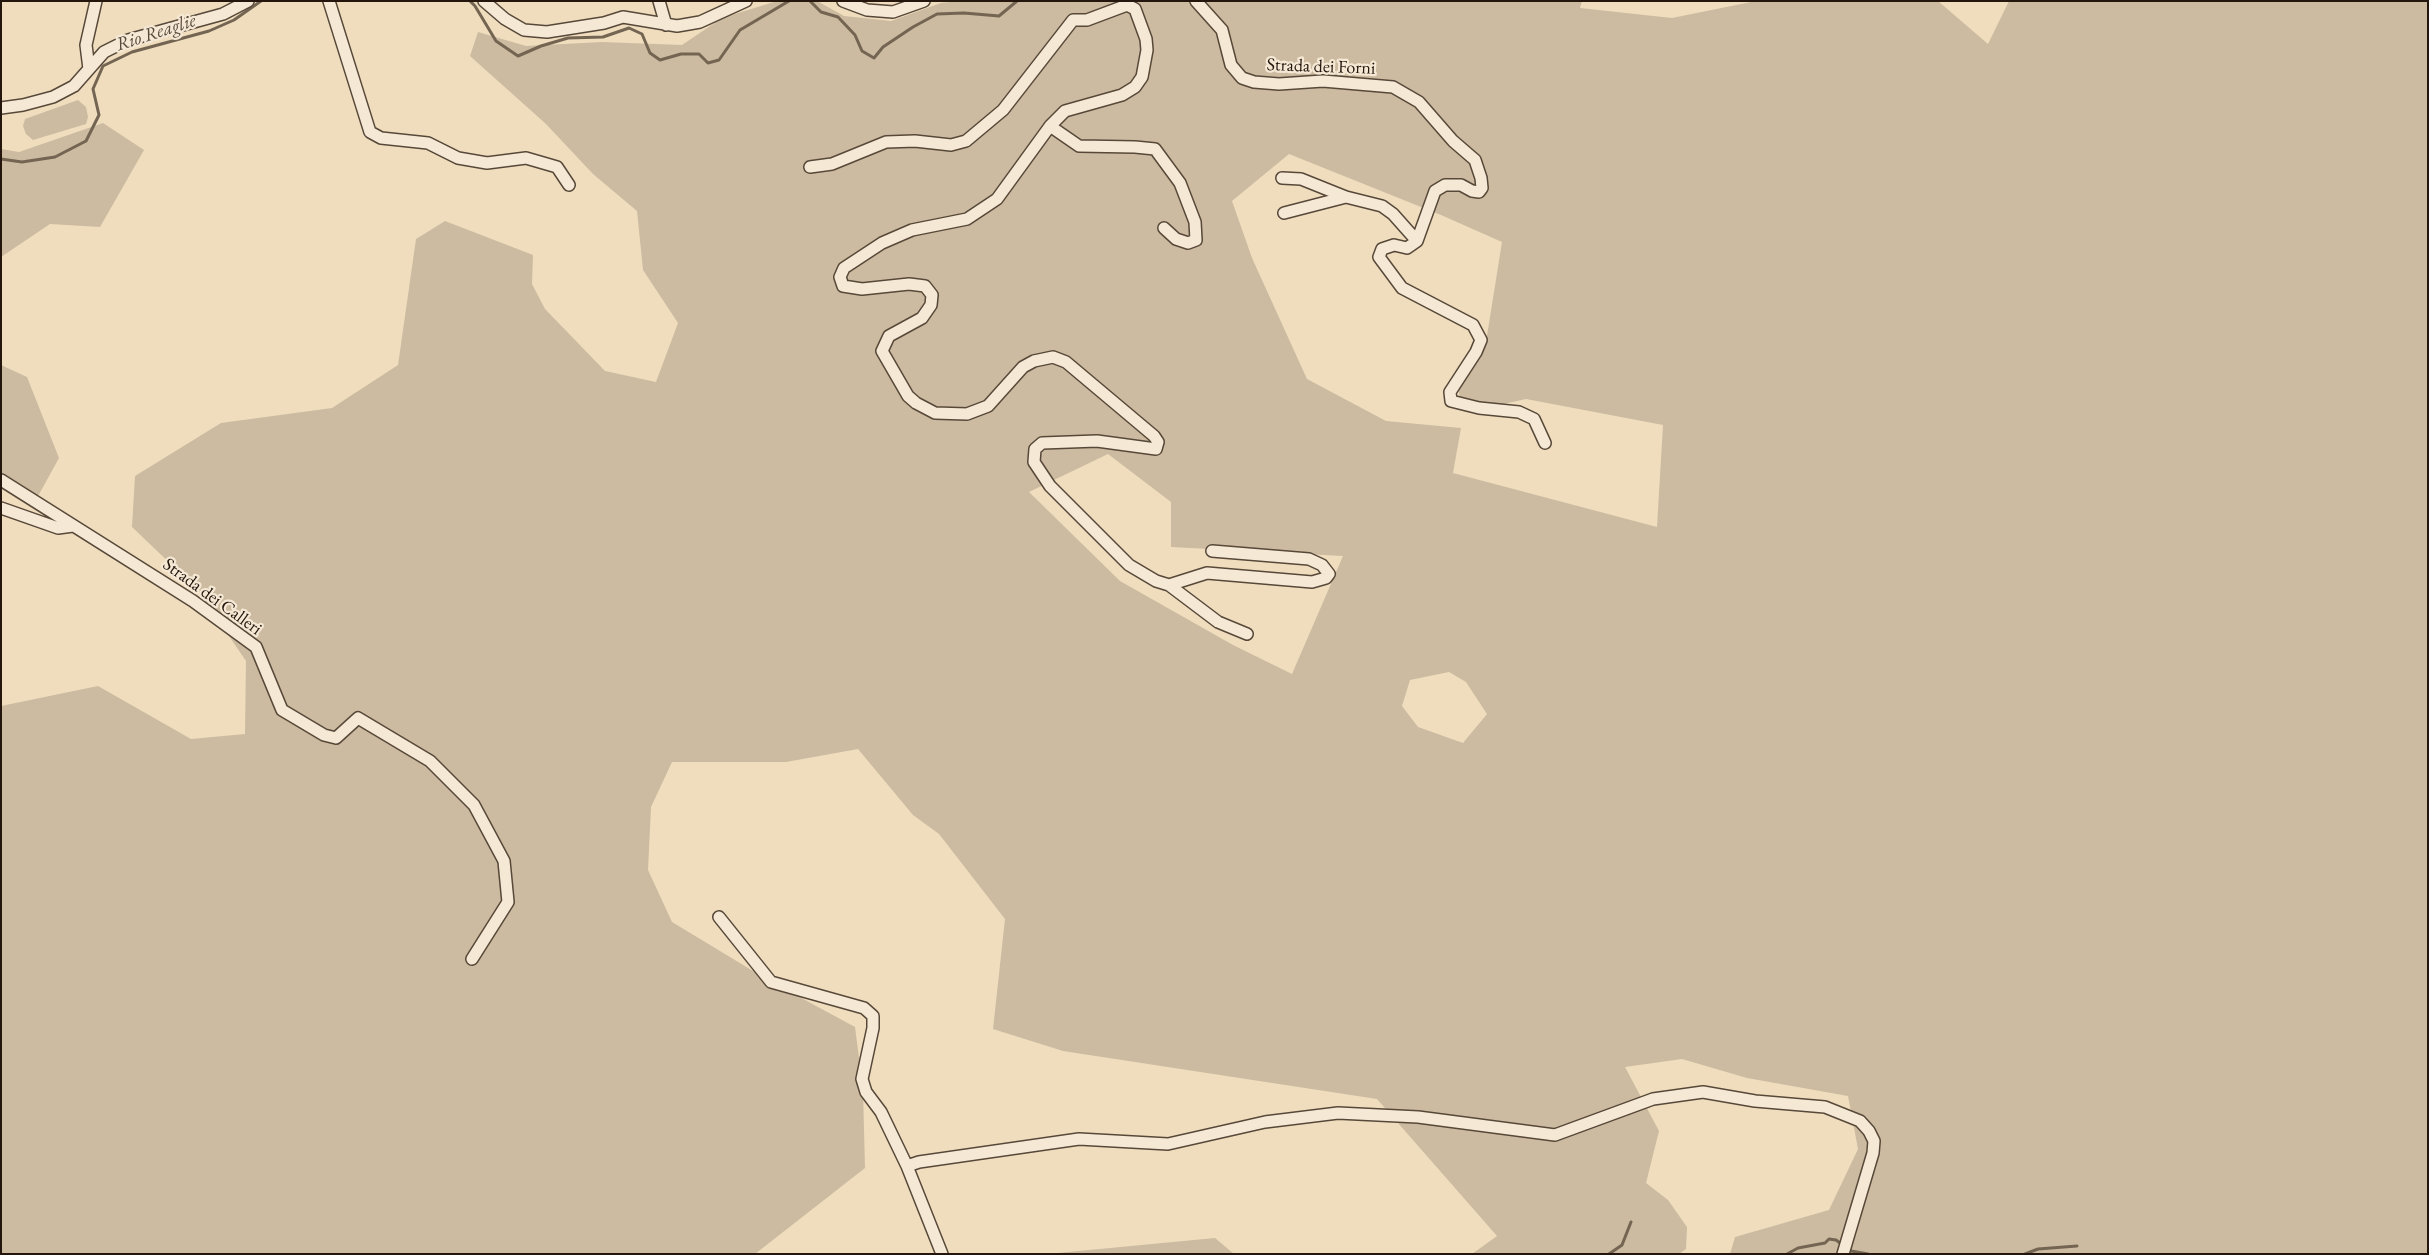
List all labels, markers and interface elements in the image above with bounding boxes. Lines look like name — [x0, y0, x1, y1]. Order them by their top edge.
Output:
water label: Rio Reaglie — [113, 9, 199, 57]
street label: Strada dei Forni — [1266, 54, 1376, 80]
street label: Strada dei Calleri — [158, 554, 266, 640]

